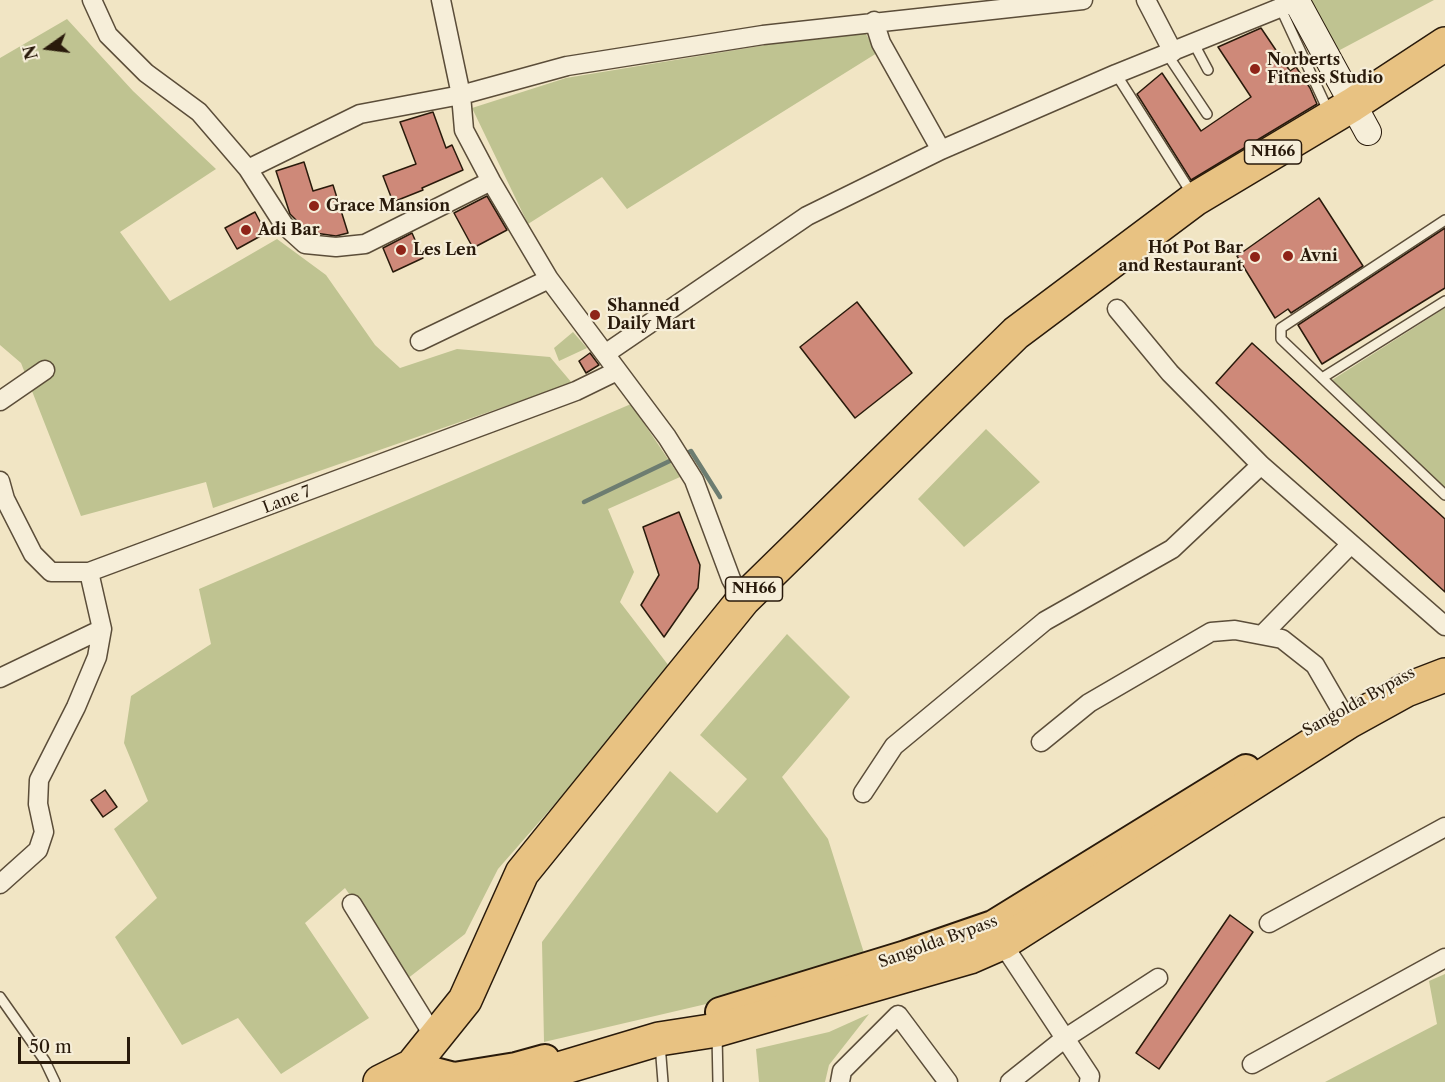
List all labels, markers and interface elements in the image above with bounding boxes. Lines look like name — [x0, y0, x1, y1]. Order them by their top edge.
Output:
north arrow — [18, 18, 78, 78]
text: N — [19, 43, 42, 62]
place label: Norberts Fitness Studio — [1267, 50, 1383, 88]
marker: Norberts Fitness Studio — [1248, 62, 1262, 76]
road number: NH66 — [1244, 140, 1302, 164]
place label: Grace Mansion — [326, 196, 450, 216]
marker: Grace Mansion — [307, 199, 321, 213]
place label: Adi Bar — [258, 220, 319, 240]
marker: Adi Bar — [239, 223, 253, 237]
place label: Hot Pot Bar and Restaurant — [1118, 238, 1243, 276]
place label: Les Len — [413, 240, 477, 260]
marker: Les Len — [394, 243, 408, 257]
place label: Avni — [1300, 246, 1338, 266]
marker: Avni — [1281, 249, 1295, 263]
marker: Hot Pot Bar and Restaurant — [1248, 250, 1262, 264]
place label: Shanned Daily Mart — [607, 296, 696, 334]
marker: Shanned Daily Mart — [588, 308, 602, 322]
street label: Lane 7 — [260, 482, 314, 518]
road number: NH66 — [726, 577, 783, 601]
street label: Sangolda Bypass — [1299, 663, 1419, 741]
street label: Sangolda Bypass — [876, 912, 1000, 972]
scale bar — [21, 1025, 134, 1063]
text: 50 m — [29, 1036, 72, 1058]

